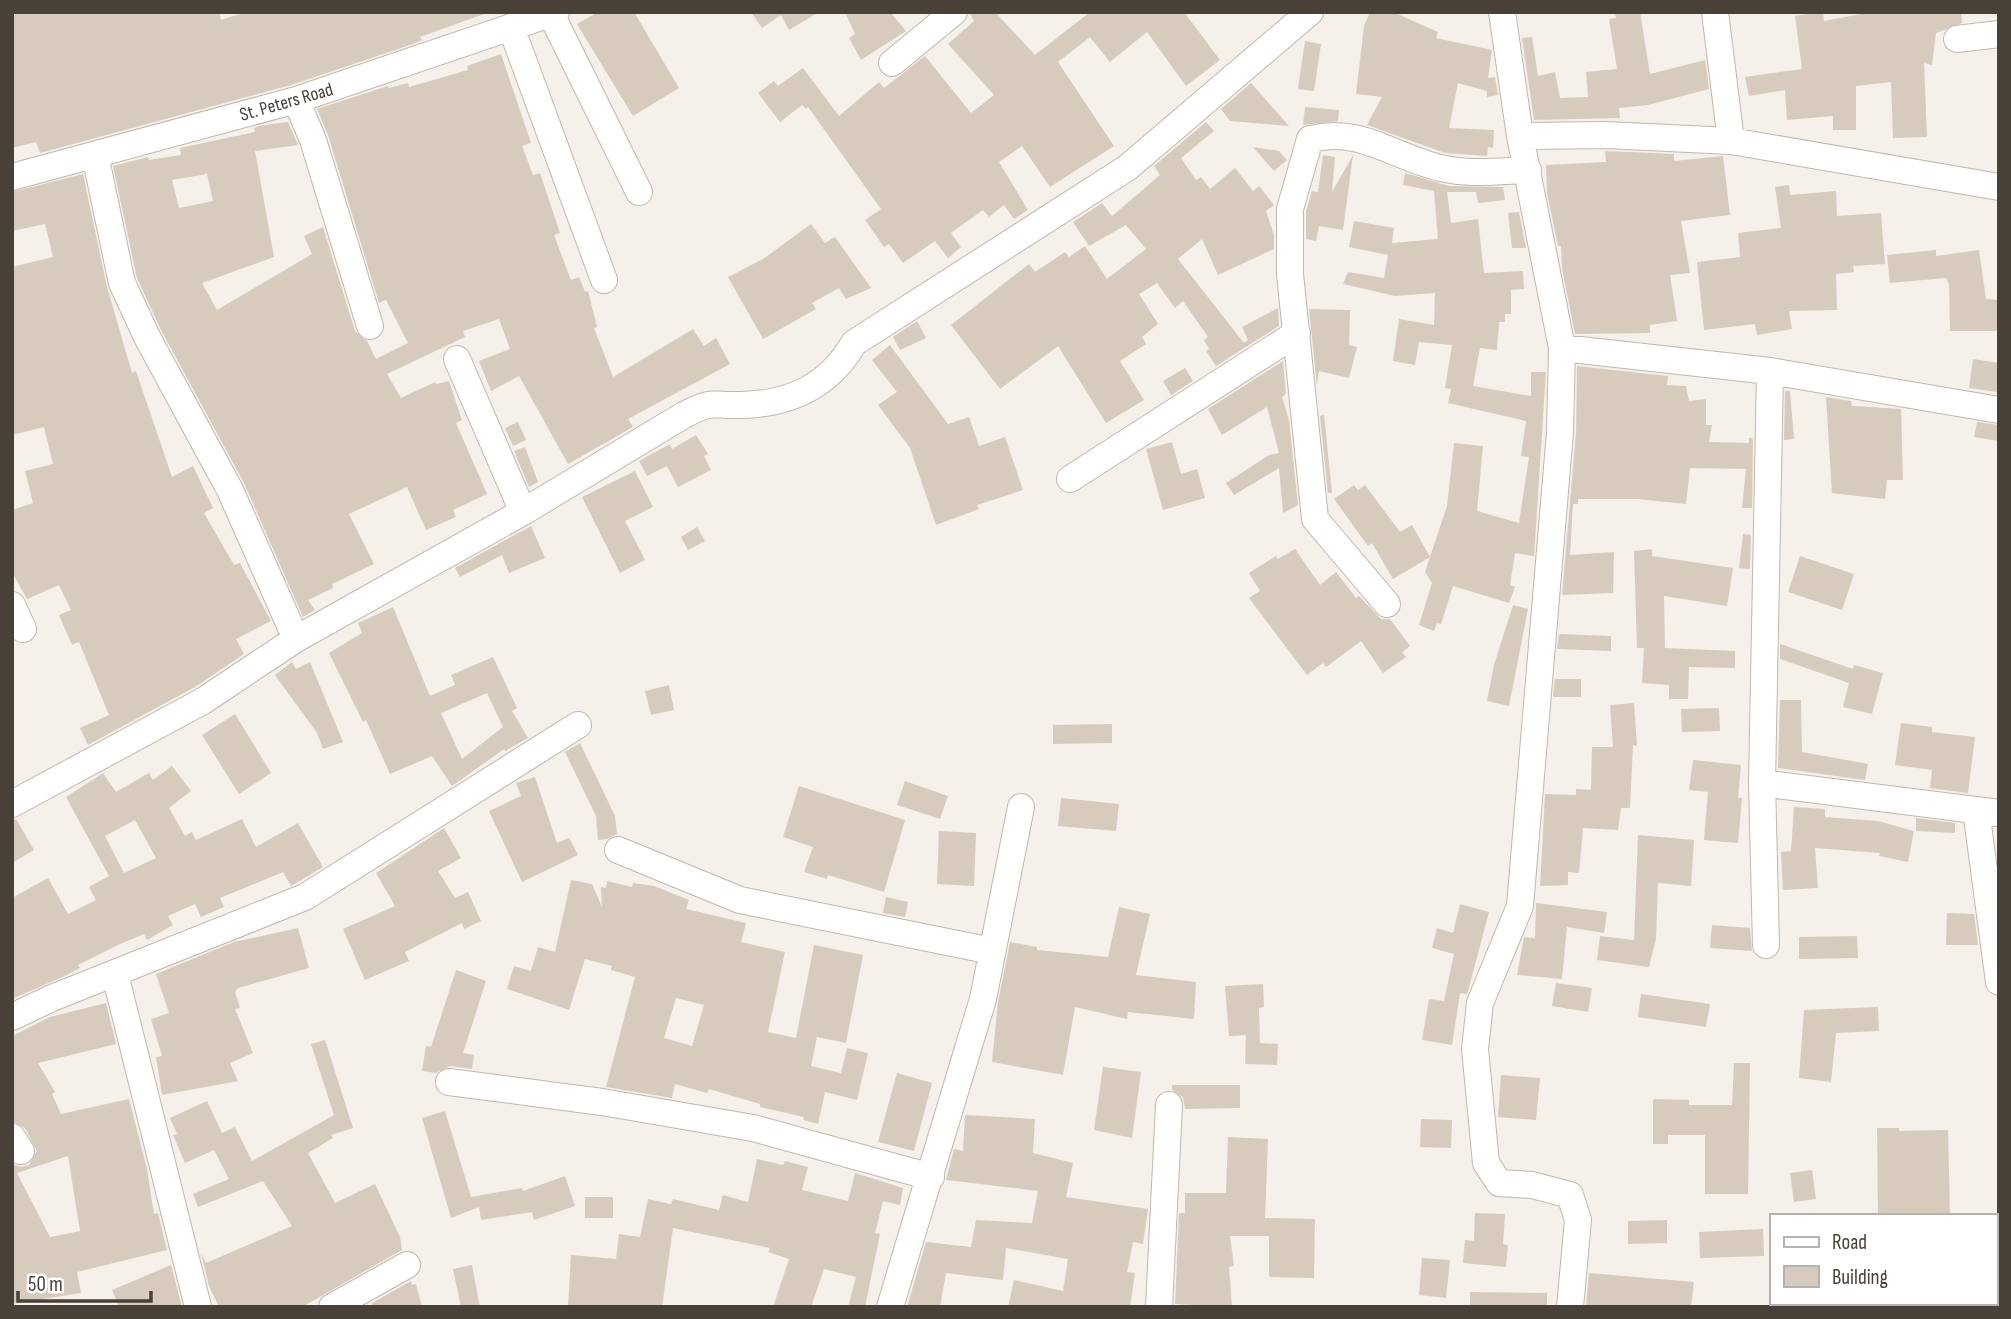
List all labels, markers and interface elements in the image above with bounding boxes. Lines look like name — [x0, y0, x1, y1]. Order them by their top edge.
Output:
street label: St. Peters Road — [237, 78, 336, 127]
legend — [1770, 1214, 1997, 1305]
text: Road — [1832, 1230, 1867, 1255]
scale bar — [18, 1260, 150, 1304]
text: Building — [1832, 1265, 1888, 1290]
text: 50 m — [28, 1272, 63, 1297]

